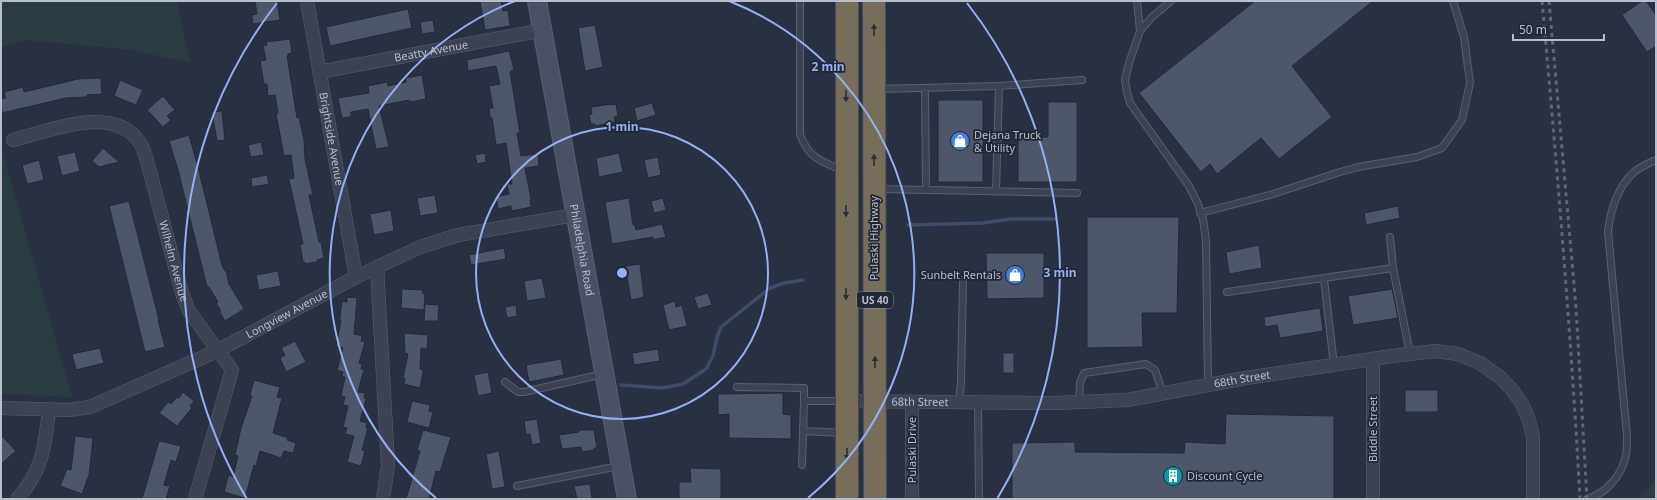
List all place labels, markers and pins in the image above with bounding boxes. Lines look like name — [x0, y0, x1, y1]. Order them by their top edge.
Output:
place label: Dejana Truck & Utility — [974, 127, 1041, 155]
shop icon: Dejana Truck & Utility — [949, 130, 971, 152]
shop icon: Sunbelt Rentals — [1004, 264, 1026, 286]
centre of rings — [615, 266, 629, 280]
place label: Sunbelt Rentals — [921, 267, 1001, 282]
building icon: Discount Cycle — [1162, 465, 1184, 487]
place label: Discount Cycle — [1187, 468, 1262, 483]

